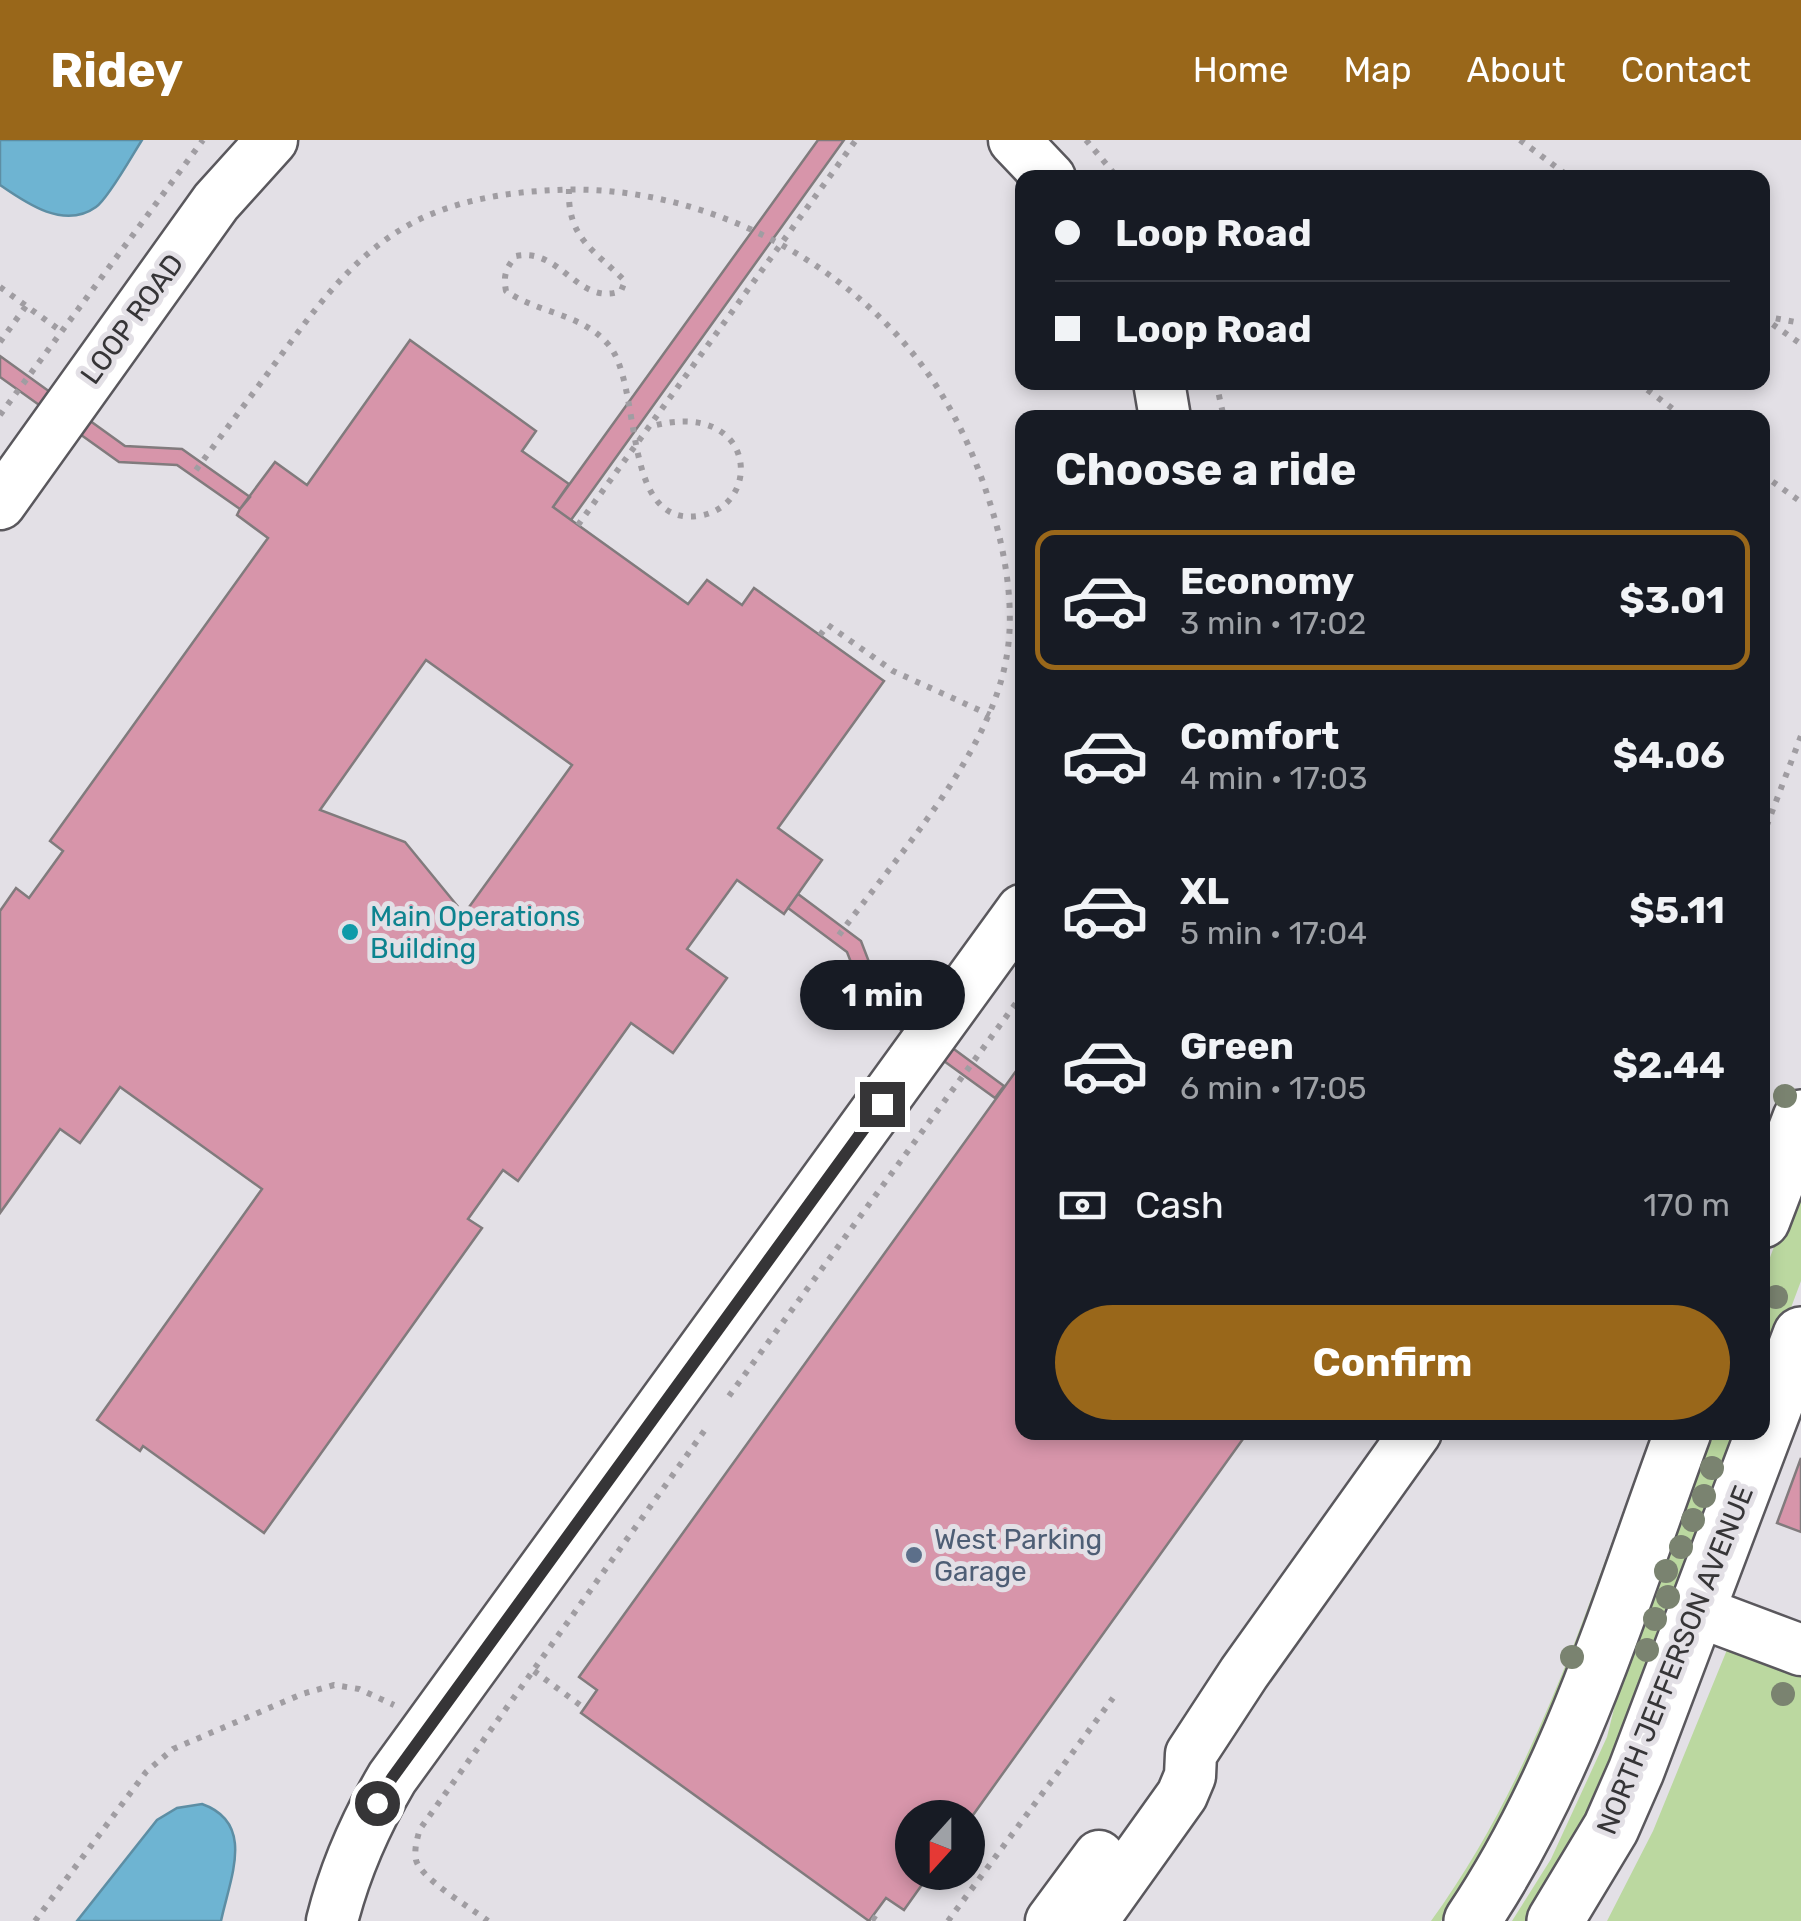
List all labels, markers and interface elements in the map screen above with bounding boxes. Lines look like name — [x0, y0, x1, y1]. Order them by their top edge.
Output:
text: Ridey — [50, 42, 183, 99]
text: Home — [1193, 49, 1289, 91]
text: Map — [1344, 49, 1412, 91]
text: About — [1467, 49, 1566, 91]
text: Contact — [1621, 49, 1751, 91]
text: Loop Road — [1115, 210, 1312, 256]
street label: LOOP ROAD — [74, 248, 190, 390]
text: Loop Road — [1115, 306, 1312, 352]
text: Choose a ride — [1055, 443, 1357, 496]
icon: car — [1060, 555, 1150, 645]
text: Economy — [1180, 558, 1354, 604]
text: $3.01 — [1619, 577, 1725, 623]
text: 3 min · 17:02 — [1180, 604, 1366, 642]
icon: car — [1060, 710, 1150, 800]
text: Comfort — [1180, 713, 1339, 759]
text: $4.06 — [1613, 732, 1725, 778]
text: 4 min · 17:03 — [1180, 759, 1367, 797]
icon: car — [1060, 865, 1150, 955]
text: XL — [1180, 868, 1229, 914]
text: $5.11 — [1629, 887, 1725, 933]
place label: Main Operations Building — [370, 900, 580, 965]
text: 5 min · 17:04 — [1180, 914, 1367, 952]
marker: Main Operations Building — [339, 921, 361, 943]
callout: 1 min — [800, 959, 964, 1029]
text: 1 min — [842, 976, 923, 1014]
icon: car — [1060, 1020, 1150, 1110]
text: Green — [1180, 1023, 1294, 1069]
text: $2.44 — [1612, 1042, 1725, 1088]
text: 6 min · 17:05 — [1180, 1069, 1367, 1107]
route end — [860, 1082, 905, 1127]
icon: cash — [1055, 1178, 1110, 1233]
text: Cash — [1135, 1182, 1224, 1228]
text: 170 m — [1643, 1186, 1730, 1224]
button: Confirm — [1055, 1305, 1730, 1420]
street label: NORTH JEFFERSON AVENUE — [1590, 1481, 1760, 1839]
place label: West Parking Garage — [934, 1523, 1102, 1588]
marker: West Parking Garage — [903, 1544, 925, 1566]
route start — [355, 1781, 400, 1826]
north arrow — [895, 1800, 985, 1890]
map controls — [895, 1800, 985, 1890]

